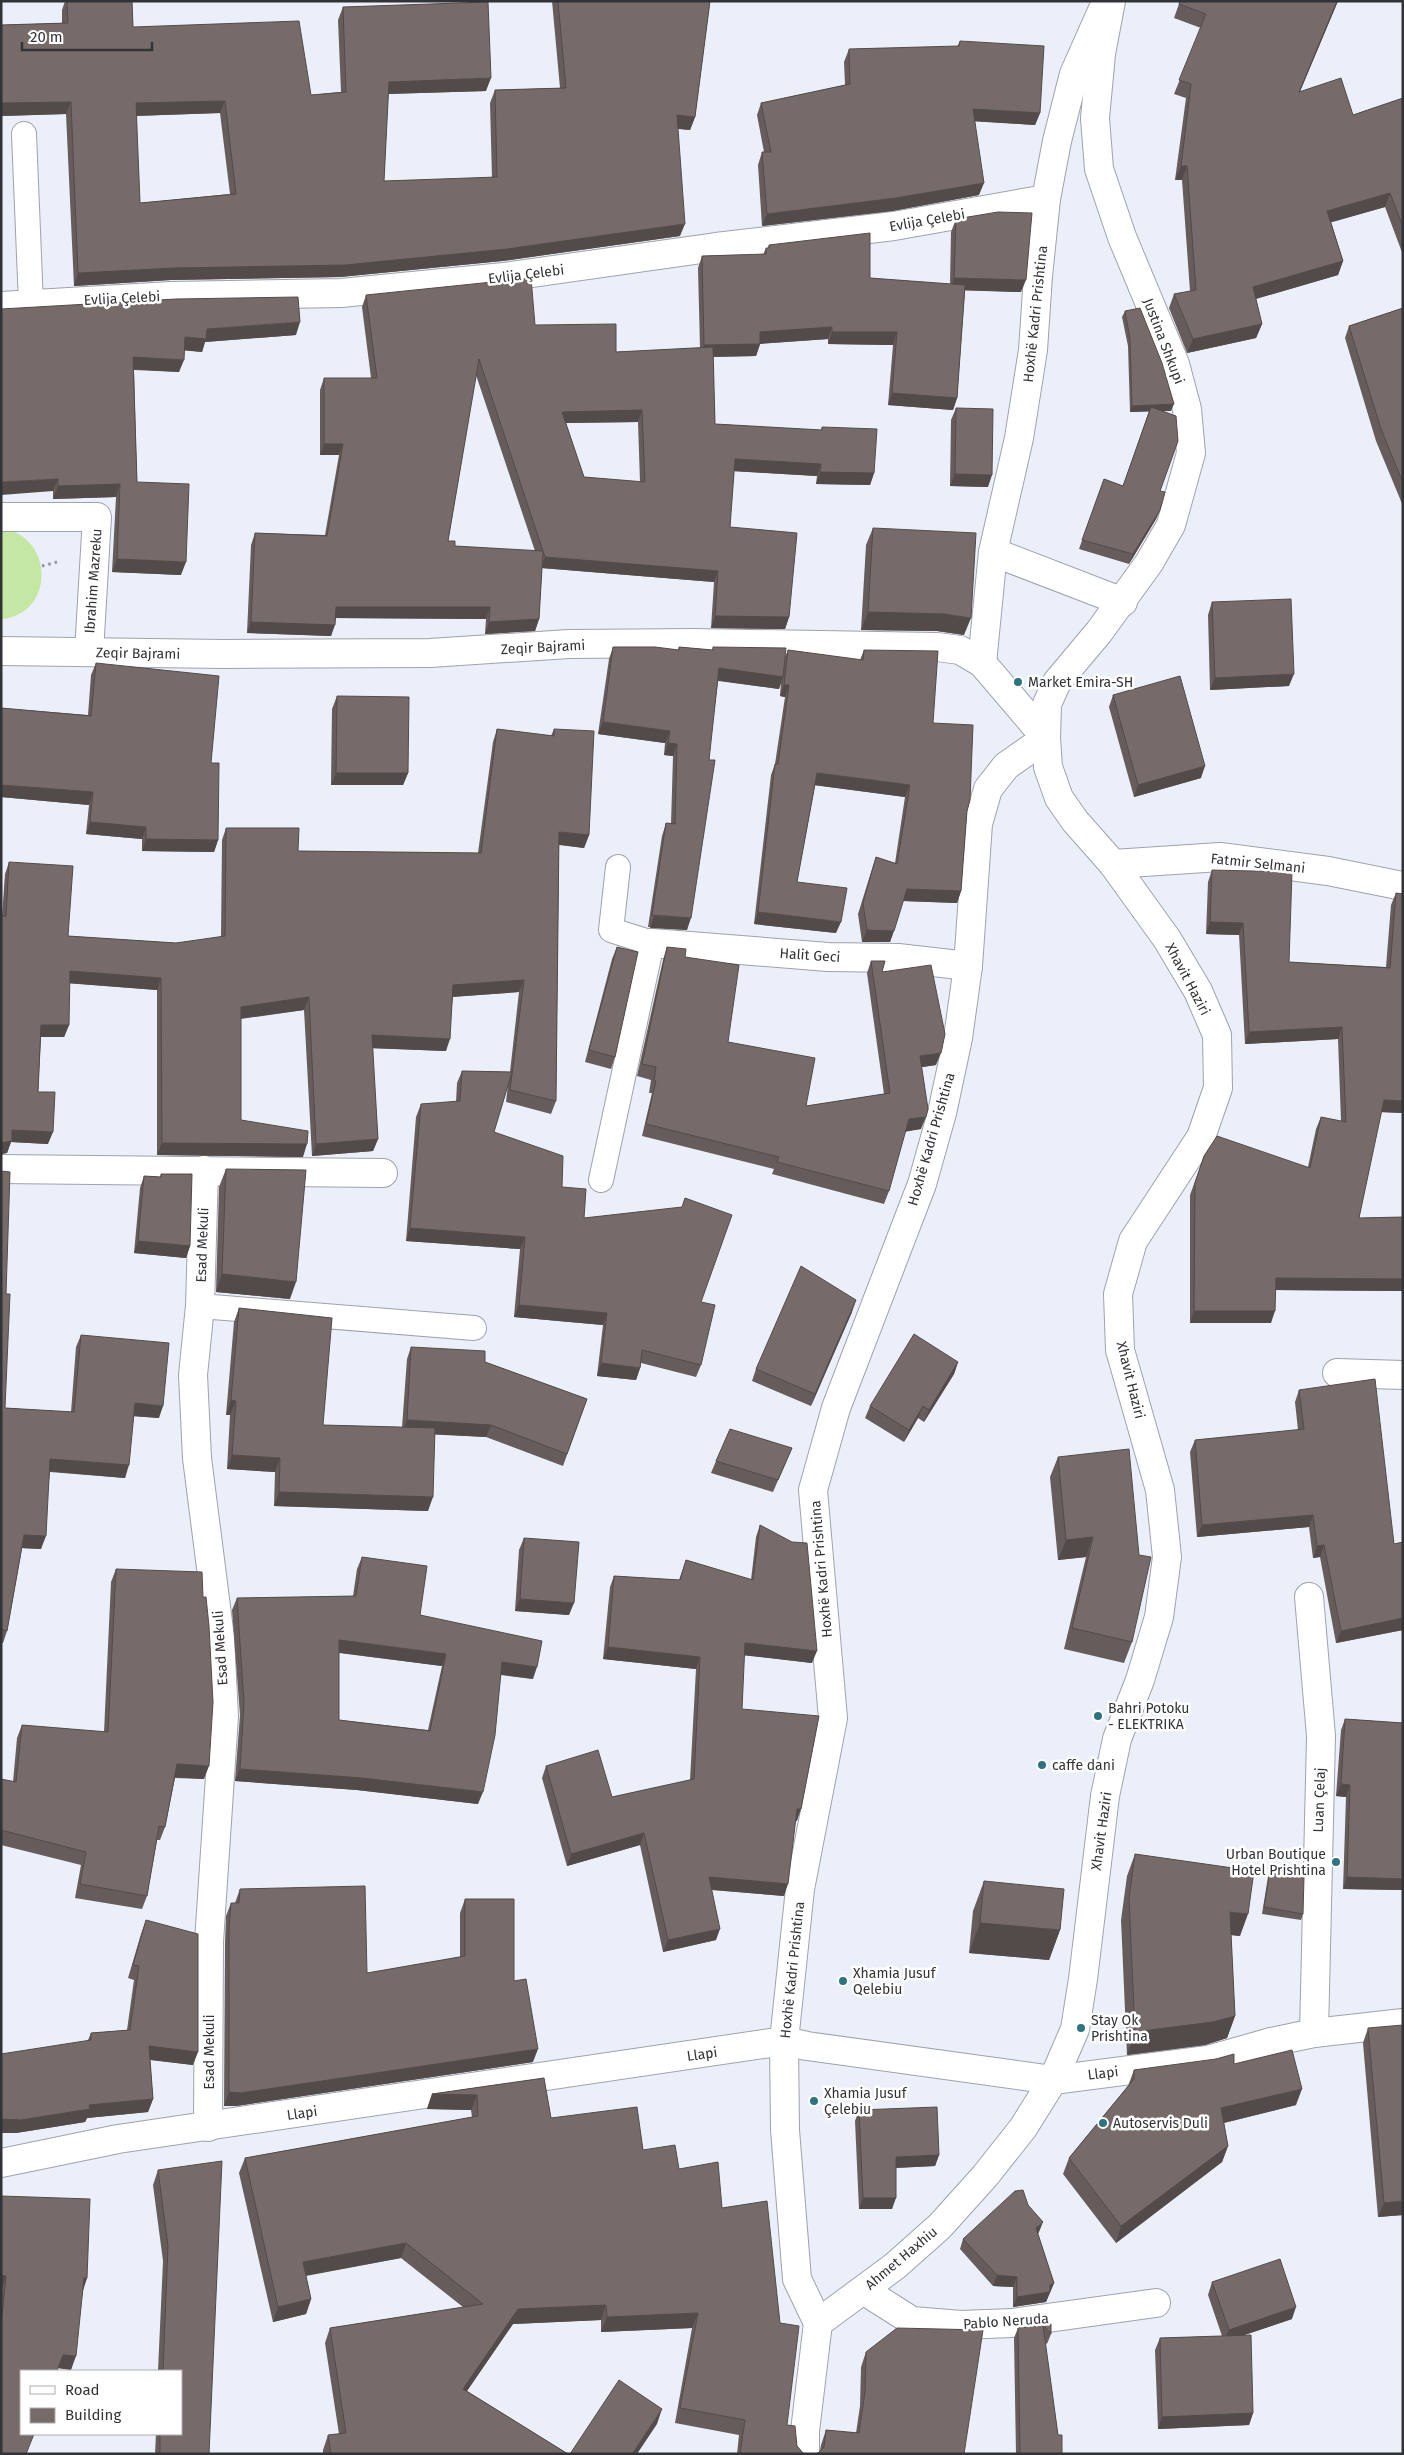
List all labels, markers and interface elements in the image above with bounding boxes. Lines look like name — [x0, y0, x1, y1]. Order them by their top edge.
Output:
scale bar — [22, 20, 152, 52]
text: 20 m — [30, 28, 63, 46]
street label: Evlija Çelebi — [888, 205, 966, 236]
street label: Hoxhë Kadri Prishtina — [1020, 245, 1051, 384]
street label: Evlija Çelebi — [487, 261, 565, 288]
street label: Evlija Çelebi — [83, 288, 161, 309]
street label: Justina Shkupi — [1139, 296, 1188, 387]
street label: Ibrahim Mazreku — [81, 528, 106, 634]
street label: Zeqir Bajrami — [500, 637, 586, 658]
street label: Zeqir Bajrami — [96, 644, 180, 663]
place label: Market Emira-SH — [1028, 674, 1133, 691]
marker: Market Emira-SH — [1012, 676, 1024, 688]
street label: Fatmir Selmani — [1210, 850, 1306, 877]
street label: Xhavit Haziri — [1161, 940, 1214, 1018]
street label: Halit Geci — [779, 945, 841, 966]
street label: Hoxhë Kadri Prishtina — [904, 1071, 959, 1208]
street label: Esad Mekuli — [193, 1207, 212, 1283]
street label: Xhavit Haziri — [1113, 1340, 1148, 1421]
street label: Hoxhë Kadri Prishtina — [807, 1500, 836, 1638]
street label: Esad Mekuli — [209, 1610, 232, 1686]
place label: Bahri Potoku - ELEKTRIKA — [1108, 1700, 1190, 1733]
marker: Bahri Potoku - ELEKTRIKA — [1092, 1710, 1104, 1722]
place label: caffe dani — [1052, 1757, 1115, 1774]
marker: caffe dani — [1036, 1759, 1048, 1771]
street label: Luan Çelaj — [1310, 1767, 1329, 1833]
street label: Xhavit Haziri — [1088, 1791, 1115, 1872]
place label: Urban Boutique Hotel Prishtina — [1226, 1846, 1326, 1879]
marker: Urban Boutique Hotel Prishtina — [1330, 1856, 1342, 1868]
street label: Hoxhë Kadri Prishtina — [777, 1901, 808, 2040]
place label: Xhamia Jusuf Qelebiu — [853, 1965, 937, 1998]
marker: Xhamia Jusuf Qelebiu — [837, 1975, 849, 1987]
place label: Stay Ok Prishtina — [1091, 2012, 1148, 2045]
street label: Esad Mekuli — [201, 2014, 218, 2090]
marker: Stay Ok Prishtina — [1075, 2022, 1087, 2034]
street label: Llapi — [686, 2044, 718, 2065]
street label: Llapi — [1087, 2063, 1119, 2084]
place label: Xhamia Jusuf Çelebiu — [824, 2085, 908, 2118]
marker: Xhamia Jusuf Çelebiu — [808, 2095, 820, 2107]
street label: Llapi — [286, 2103, 318, 2124]
place label: Autoservis Duli — [1113, 2115, 1208, 2132]
marker: Autoservis Duli — [1097, 2117, 1109, 2129]
street label: Ahmet Haxhiu — [862, 2223, 941, 2293]
street label: Pablo Neruda — [963, 2310, 1049, 2333]
legend — [20, 2370, 182, 2435]
text: Road — [65, 2381, 100, 2399]
text: Building — [65, 2406, 121, 2424]

